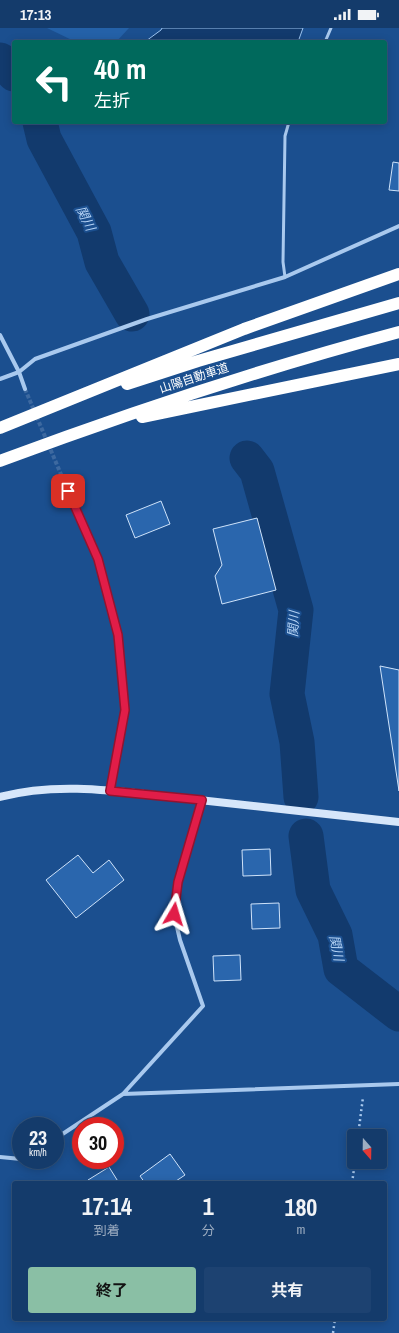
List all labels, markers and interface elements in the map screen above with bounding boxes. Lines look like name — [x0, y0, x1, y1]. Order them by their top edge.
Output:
text: 17:13 — [20, 4, 51, 25]
text: 40 m — [94, 50, 146, 88]
icon: left — [28, 56, 80, 108]
text: 左折 — [94, 88, 130, 113]
water label: 関川 — [72, 203, 100, 235]
street label: 山陽自動車道 — [157, 359, 231, 397]
pin — [51, 474, 85, 508]
icon: arrive — [57, 480, 79, 502]
water label: 関川 — [284, 609, 303, 637]
position arrow — [153, 893, 195, 935]
water label: 関川 — [325, 934, 348, 965]
speed limit sign: 30 — [72, 1117, 124, 1169]
text: 23 — [29, 1124, 47, 1151]
north arrow — [347, 1129, 387, 1169]
map controls — [347, 1129, 387, 1169]
text: km/h — [29, 1146, 47, 1159]
text: 17:14 — [82, 1190, 132, 1222]
text: 1 — [203, 1190, 214, 1222]
text: 180 — [284, 1191, 317, 1223]
text: m — [296, 1221, 305, 1238]
text: 到着 — [94, 1222, 120, 1239]
text: 分 — [202, 1222, 215, 1239]
button: 終了 — [28, 1267, 196, 1313]
button: 共有 — [204, 1267, 371, 1313]

